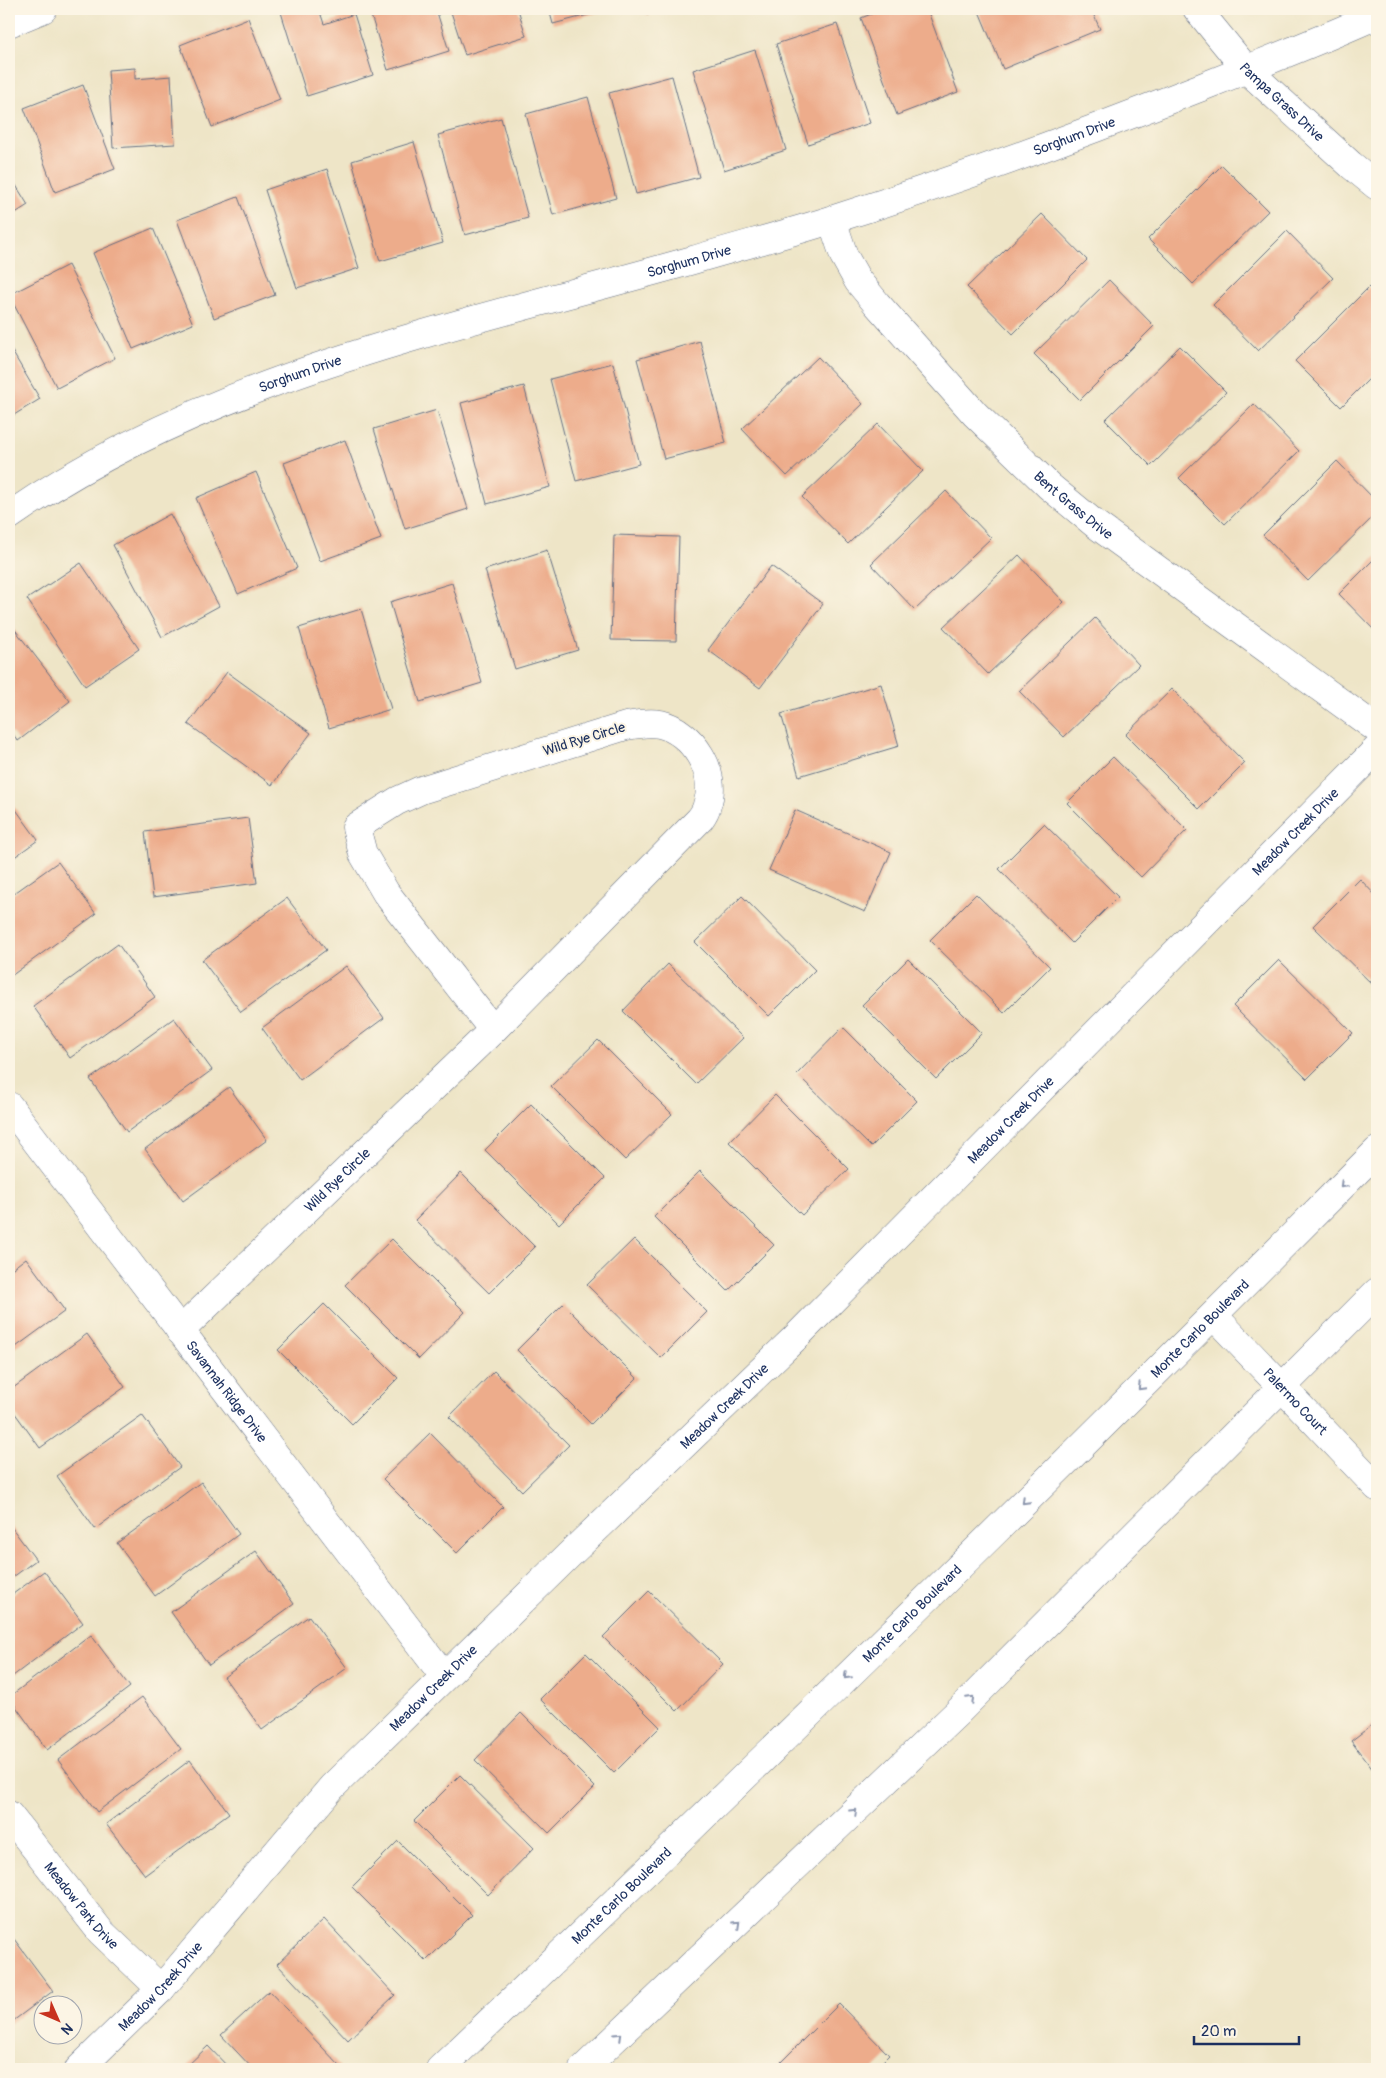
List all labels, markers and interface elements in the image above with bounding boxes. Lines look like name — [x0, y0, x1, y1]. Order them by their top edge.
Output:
street label: Pampa Grass Drive — [1236, 59, 1328, 145]
street label: Sorghum Drive — [1030, 113, 1118, 159]
street label: Sorghum Drive — [645, 241, 733, 281]
street label: Sorghum Drive — [256, 351, 344, 396]
street label: Bent Grass Drive — [1030, 468, 1116, 543]
street label: Wild Rye Circle — [541, 718, 627, 760]
street label: Meadow Creek Drive — [1249, 784, 1342, 879]
street label: Meadow Creek Drive — [964, 1072, 1058, 1167]
street label: Wild Rye Circle — [301, 1144, 374, 1216]
one-way arrow — [1340, 1180, 1349, 1189]
street label: Monte Carlo Boulevard — [1147, 1276, 1253, 1381]
street label: Savannah Ridge Drive — [183, 1337, 271, 1446]
street label: Meadow Creek Drive — [676, 1360, 772, 1452]
street label: Palermo Court — [1260, 1364, 1331, 1439]
one-way arrow — [1138, 1381, 1147, 1390]
one-way arrow — [1022, 1495, 1031, 1504]
street label: Monte Carlo Boulevard — [859, 1561, 965, 1666]
street label: Meadow Creek Drive — [386, 1641, 481, 1734]
one-way arrow — [844, 1670, 853, 1679]
one-way arrow — [965, 1695, 974, 1704]
one-way arrow — [849, 1809, 858, 1818]
street label: Monte Carlo Boulevard — [568, 1844, 675, 1947]
street label: Meadow Park Drive — [41, 1859, 122, 1953]
one-way arrow — [731, 1921, 740, 1930]
street label: Meadow Creek Drive — [115, 1938, 206, 2035]
north arrow — [32, 1996, 82, 2046]
scale bar — [1194, 2013, 1298, 2045]
text: N — [57, 2019, 76, 2038]
text: 20 m — [1201, 2022, 1236, 2041]
one-way arrow — [613, 2033, 622, 2042]

